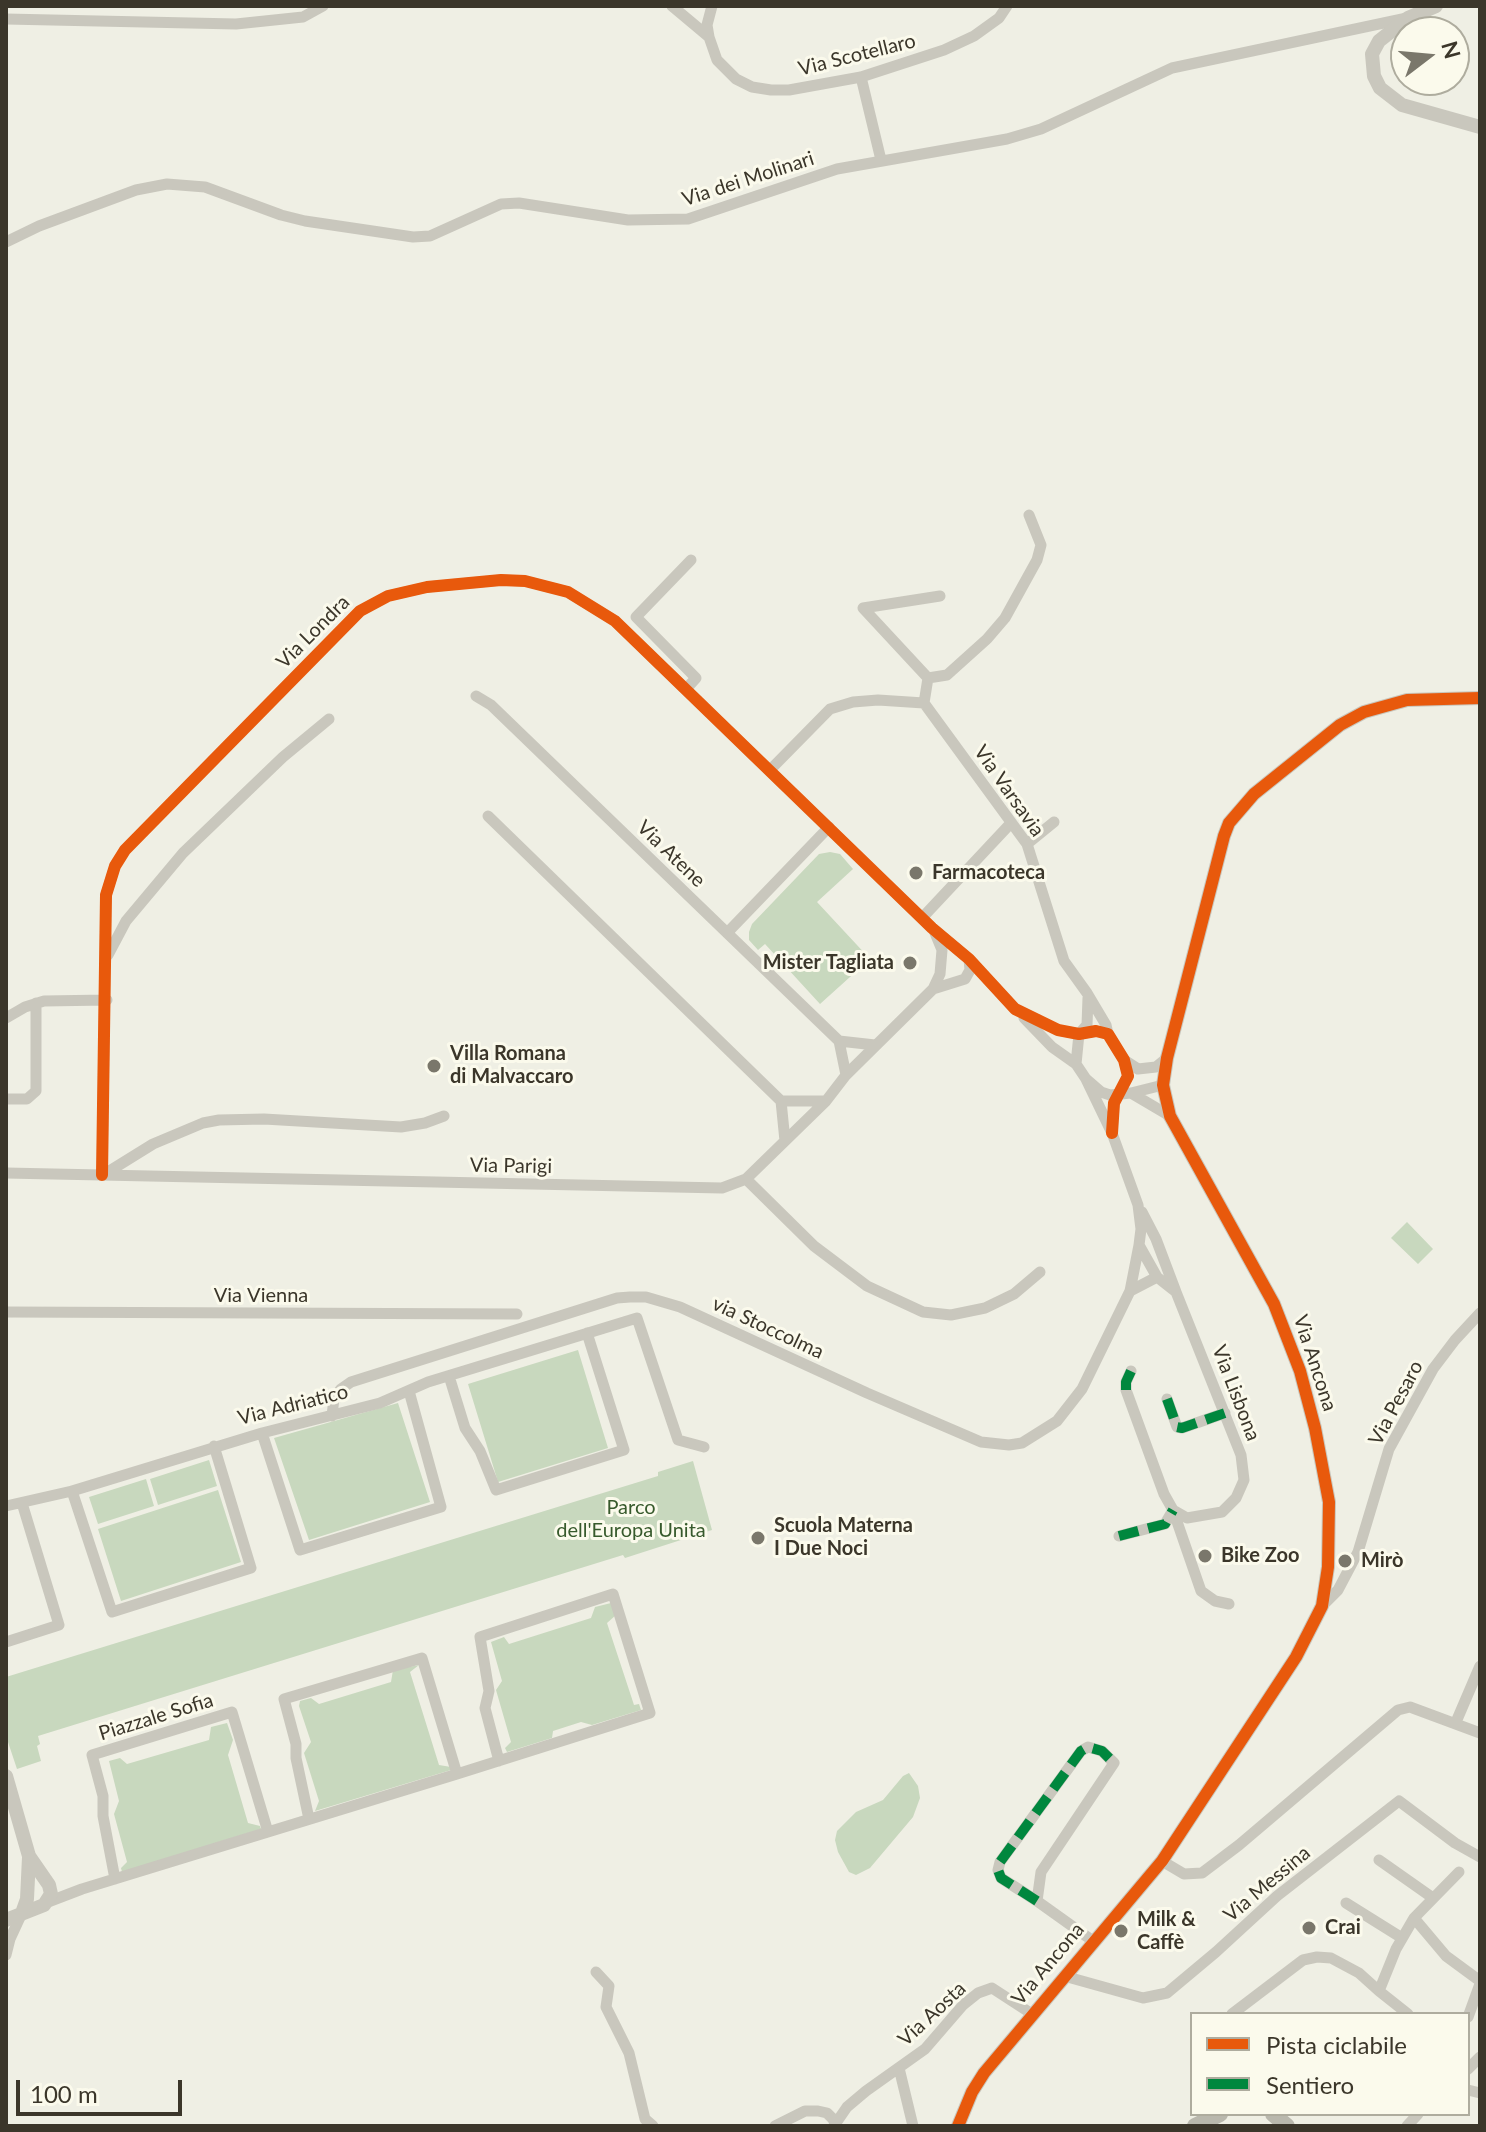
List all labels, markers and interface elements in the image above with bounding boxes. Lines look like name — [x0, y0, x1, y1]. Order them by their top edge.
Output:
north arrow — [1390, 16, 1470, 96]
street label: Via Scotellaro — [796, 29, 918, 81]
text: N — [1436, 38, 1467, 62]
street label: Via dei Molinari — [679, 146, 817, 212]
street label: Via Londra — [271, 590, 355, 674]
street label: Via Varsavia — [969, 741, 1049, 841]
street label: Via Atene — [632, 816, 710, 892]
place label: Farmacoteca — [932, 861, 1045, 885]
marker: Farmacoteca — [907, 864, 925, 882]
place label: Mister Tagliata — [763, 951, 894, 975]
marker: Mister Tagliata — [901, 954, 919, 972]
place label: Villa Romana di Malvaccaro — [450, 1042, 573, 1089]
marker: Villa Romana di Malvaccaro — [425, 1057, 443, 1075]
street label: Via Parigi — [470, 1153, 552, 1179]
street label: Via Vienna — [214, 1284, 308, 1308]
street label: via Stoccolma — [708, 1292, 828, 1364]
street label: Via Ancona — [1288, 1312, 1342, 1414]
street label: Via Lisbona — [1207, 1342, 1265, 1444]
street label: Via Pesaro — [1364, 1357, 1428, 1449]
street label: Via Adriatico — [235, 1380, 351, 1430]
park label: Parco dell'Europa Unita — [556, 1496, 706, 1543]
place label: Scuola Materna I Due Noci — [774, 1514, 913, 1561]
marker: Scuola Materna I Due Noci — [749, 1529, 767, 1547]
place label: Bike Zoo — [1221, 1544, 1299, 1568]
marker: Bike Zoo — [1196, 1547, 1214, 1565]
place label: Mirò — [1361, 1549, 1403, 1573]
marker: Mirò — [1336, 1552, 1354, 1570]
street label: Piazzale Sofia — [96, 1688, 216, 1746]
street label: Via Messina — [1219, 1841, 1315, 1927]
place label: Milk & Caffè — [1137, 1908, 1196, 1955]
place label: Crai — [1325, 1916, 1361, 1940]
street label: Via Ancona — [1007, 1918, 1089, 2010]
marker: Crai — [1300, 1919, 1318, 1937]
marker: Milk & Caffè — [1112, 1922, 1130, 1940]
street label: Via Aosta — [893, 1977, 971, 2051]
legend — [1190, 2012, 1470, 2116]
text: Pista ciclabile — [1266, 2030, 1407, 2059]
scale bar — [20, 2064, 186, 2114]
text: Sentiero — [1266, 2070, 1354, 2099]
text: 100 m — [30, 2079, 98, 2108]

